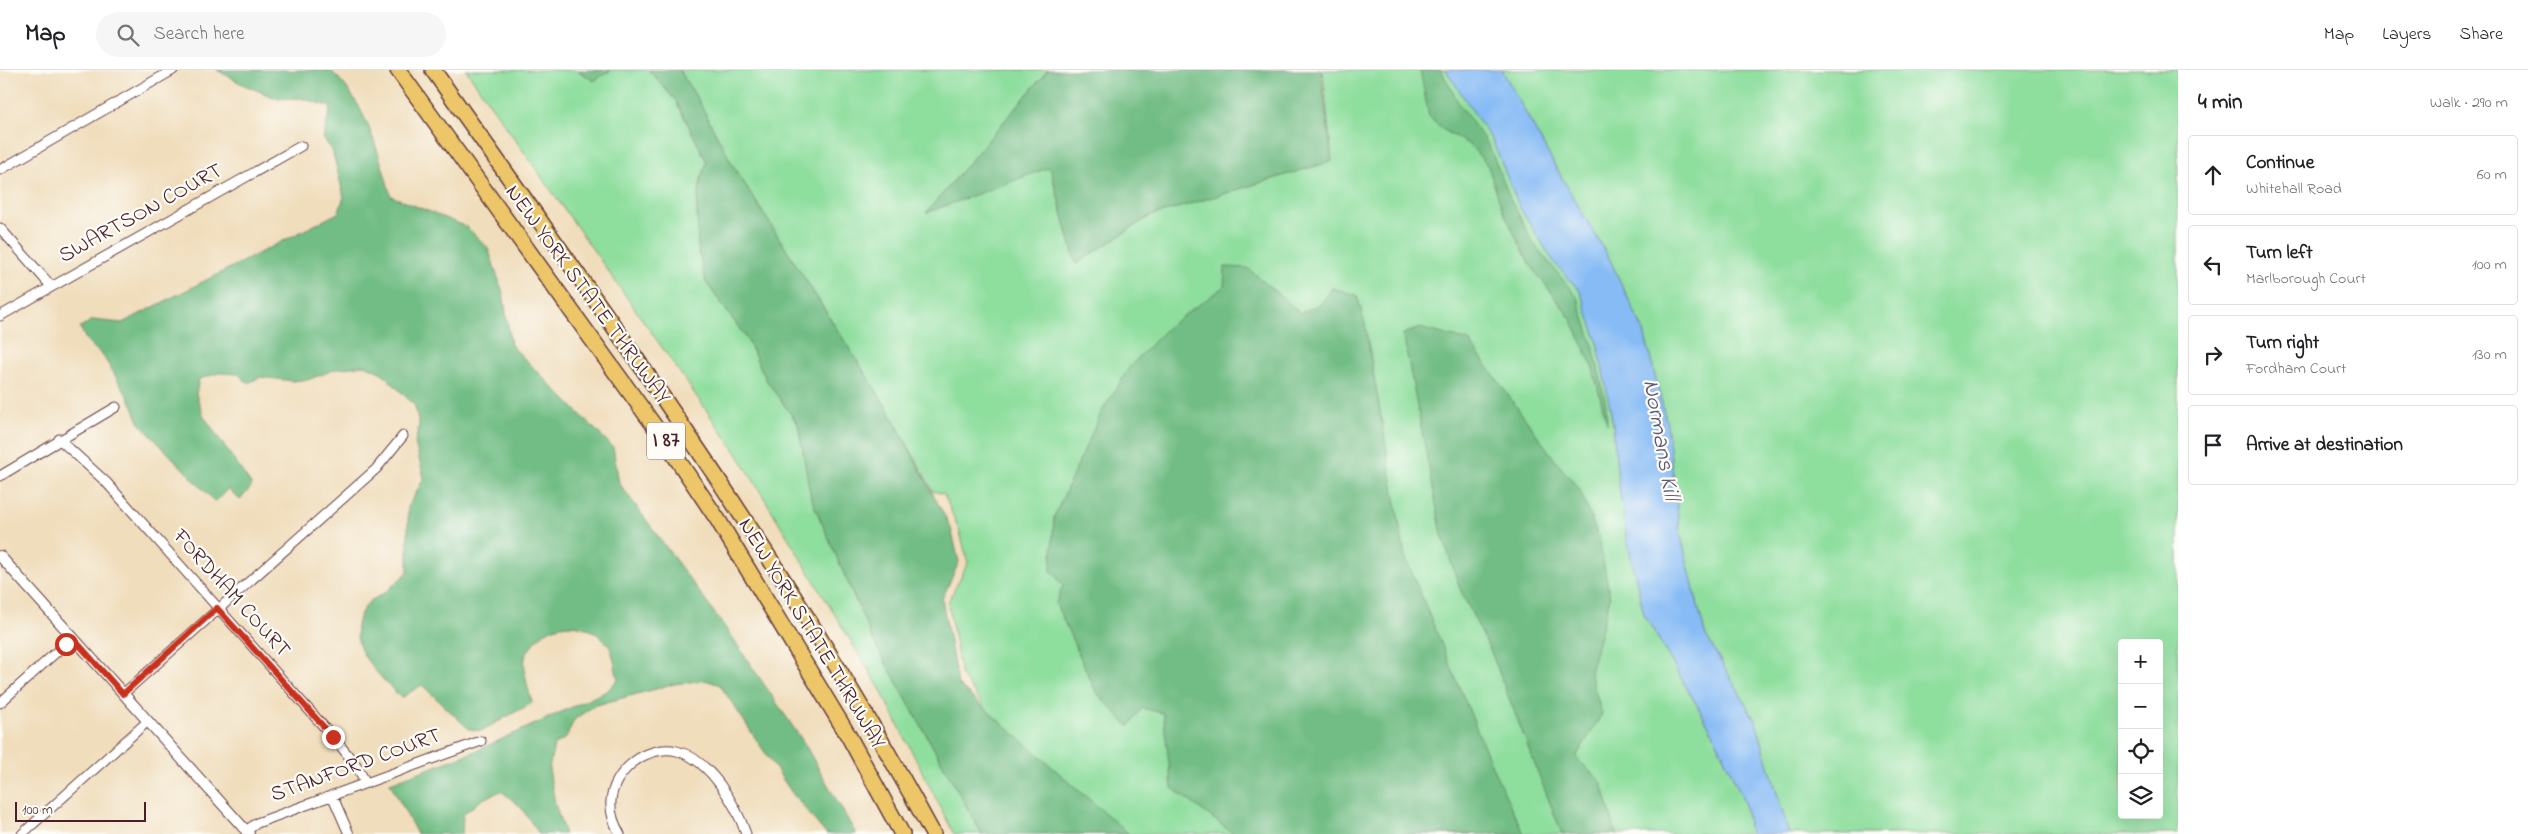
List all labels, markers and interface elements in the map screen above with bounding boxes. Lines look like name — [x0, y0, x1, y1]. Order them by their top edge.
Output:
search box — [96, 12, 446, 57]
text: Map — [25, 17, 66, 52]
icon: search — [114, 21, 142, 49]
text: Search here — [154, 21, 245, 48]
text: Map — [2324, 22, 2354, 48]
text: Layers — [2382, 22, 2432, 48]
text: Share — [2460, 22, 2503, 48]
text: 4 min — [2198, 88, 2242, 118]
text: Walk · 290 m — [2430, 91, 2508, 115]
text: Continue — [2246, 150, 2314, 177]
street label: SWARTSON COURT — [53, 155, 229, 272]
icon: ahead — [2199, 161, 2227, 189]
text: 60 m — [2477, 163, 2507, 187]
text: Whitehall Road — [2246, 177, 2342, 201]
street label: NEW YORK STATE THRUWAY — [496, 179, 678, 411]
text: Turn left — [2246, 240, 2313, 267]
icon: left — [2199, 251, 2227, 279]
text: 100 m — [2472, 253, 2507, 277]
text: Marlborough Court — [2246, 267, 2366, 291]
text: Turn right — [2246, 330, 2319, 357]
icon: right — [2199, 341, 2227, 369]
text: 130 m — [2472, 343, 2507, 367]
text: Fordham Court — [2246, 357, 2346, 381]
water label: Normans Kill — [1632, 377, 1688, 506]
road number: I 87 — [647, 422, 685, 460]
icon: arrive — [2199, 431, 2227, 459]
text: Arrive at destination — [2246, 432, 2403, 459]
street label: NEW YORK STATE THRUWAY — [729, 512, 893, 756]
street label: FORDHAM COURT — [164, 522, 298, 666]
route start — [55, 633, 78, 656]
map controls — [2118, 639, 2163, 819]
button: + — [2118, 639, 2163, 684]
button: − — [2118, 684, 2163, 729]
street label: STANFORD COURT — [266, 720, 446, 812]
route end — [322, 726, 345, 749]
button: locate — [2118, 729, 2163, 774]
button: layers — [2118, 774, 2163, 819]
scale bar — [15, 799, 146, 822]
text: 100 m — [22, 800, 53, 821]

